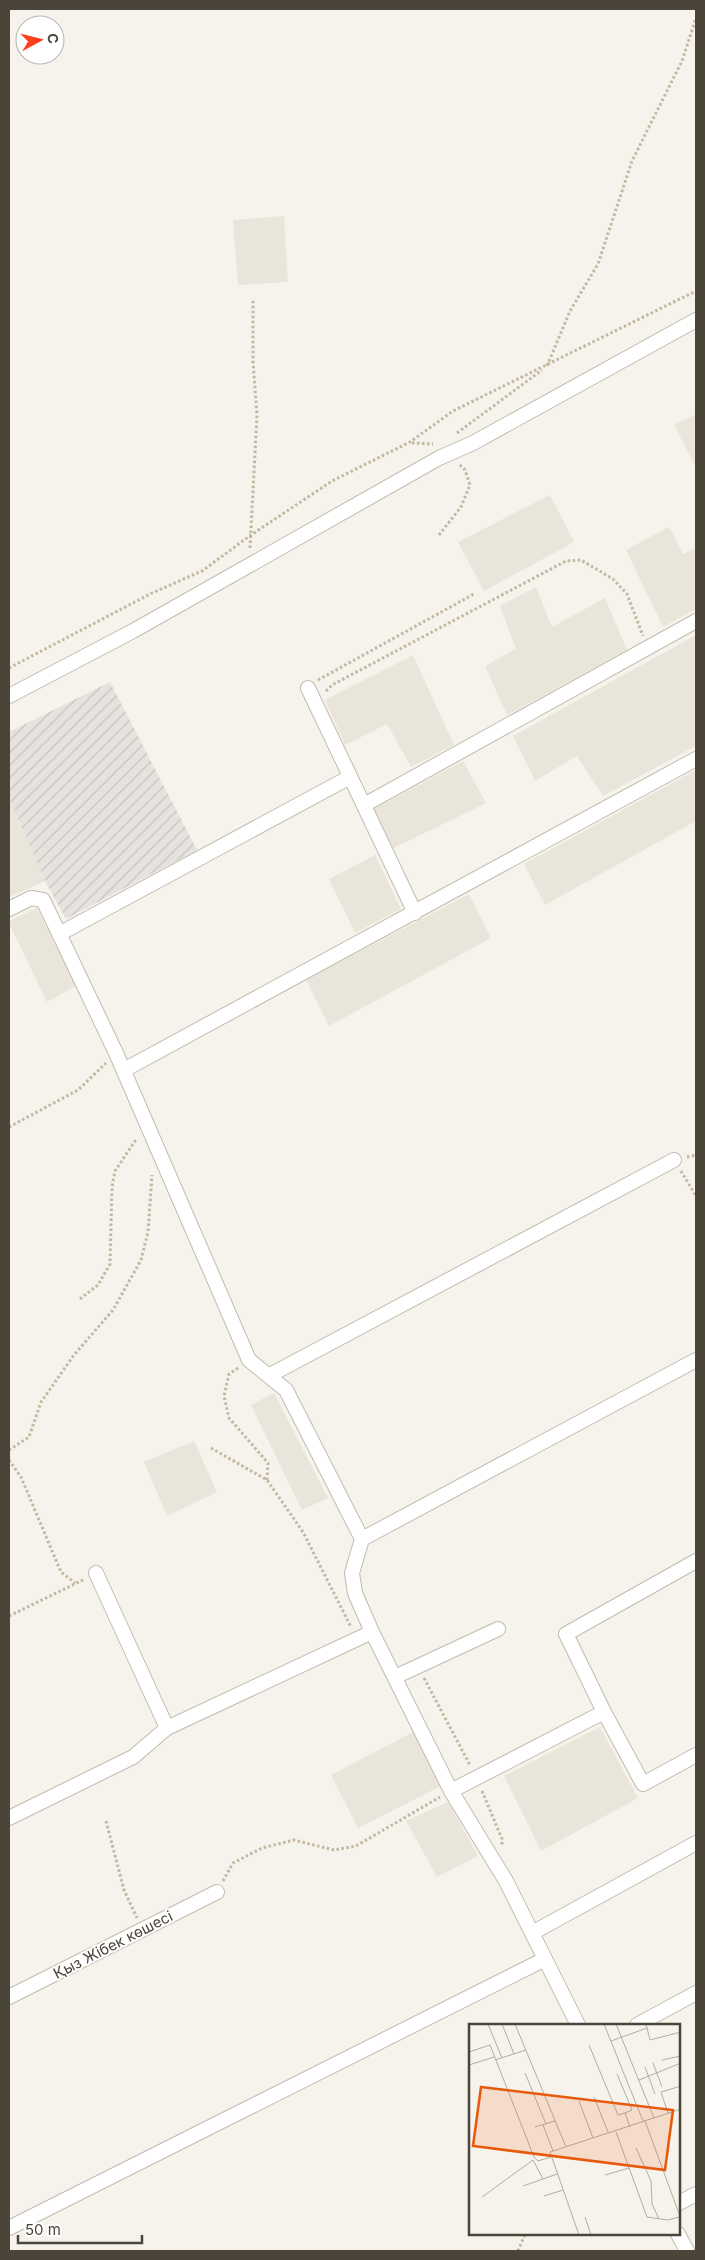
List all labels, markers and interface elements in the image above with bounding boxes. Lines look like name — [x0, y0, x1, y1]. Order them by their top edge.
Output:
north arrow — [15, 15, 65, 65]
text: С — [44, 32, 62, 45]
street label: Қыз Жібек көшесі — [50, 1906, 176, 1983]
inset map — [469, 2024, 680, 2235]
scale bar — [18, 2212, 141, 2244]
text: 50 m — [25, 2220, 61, 2239]

